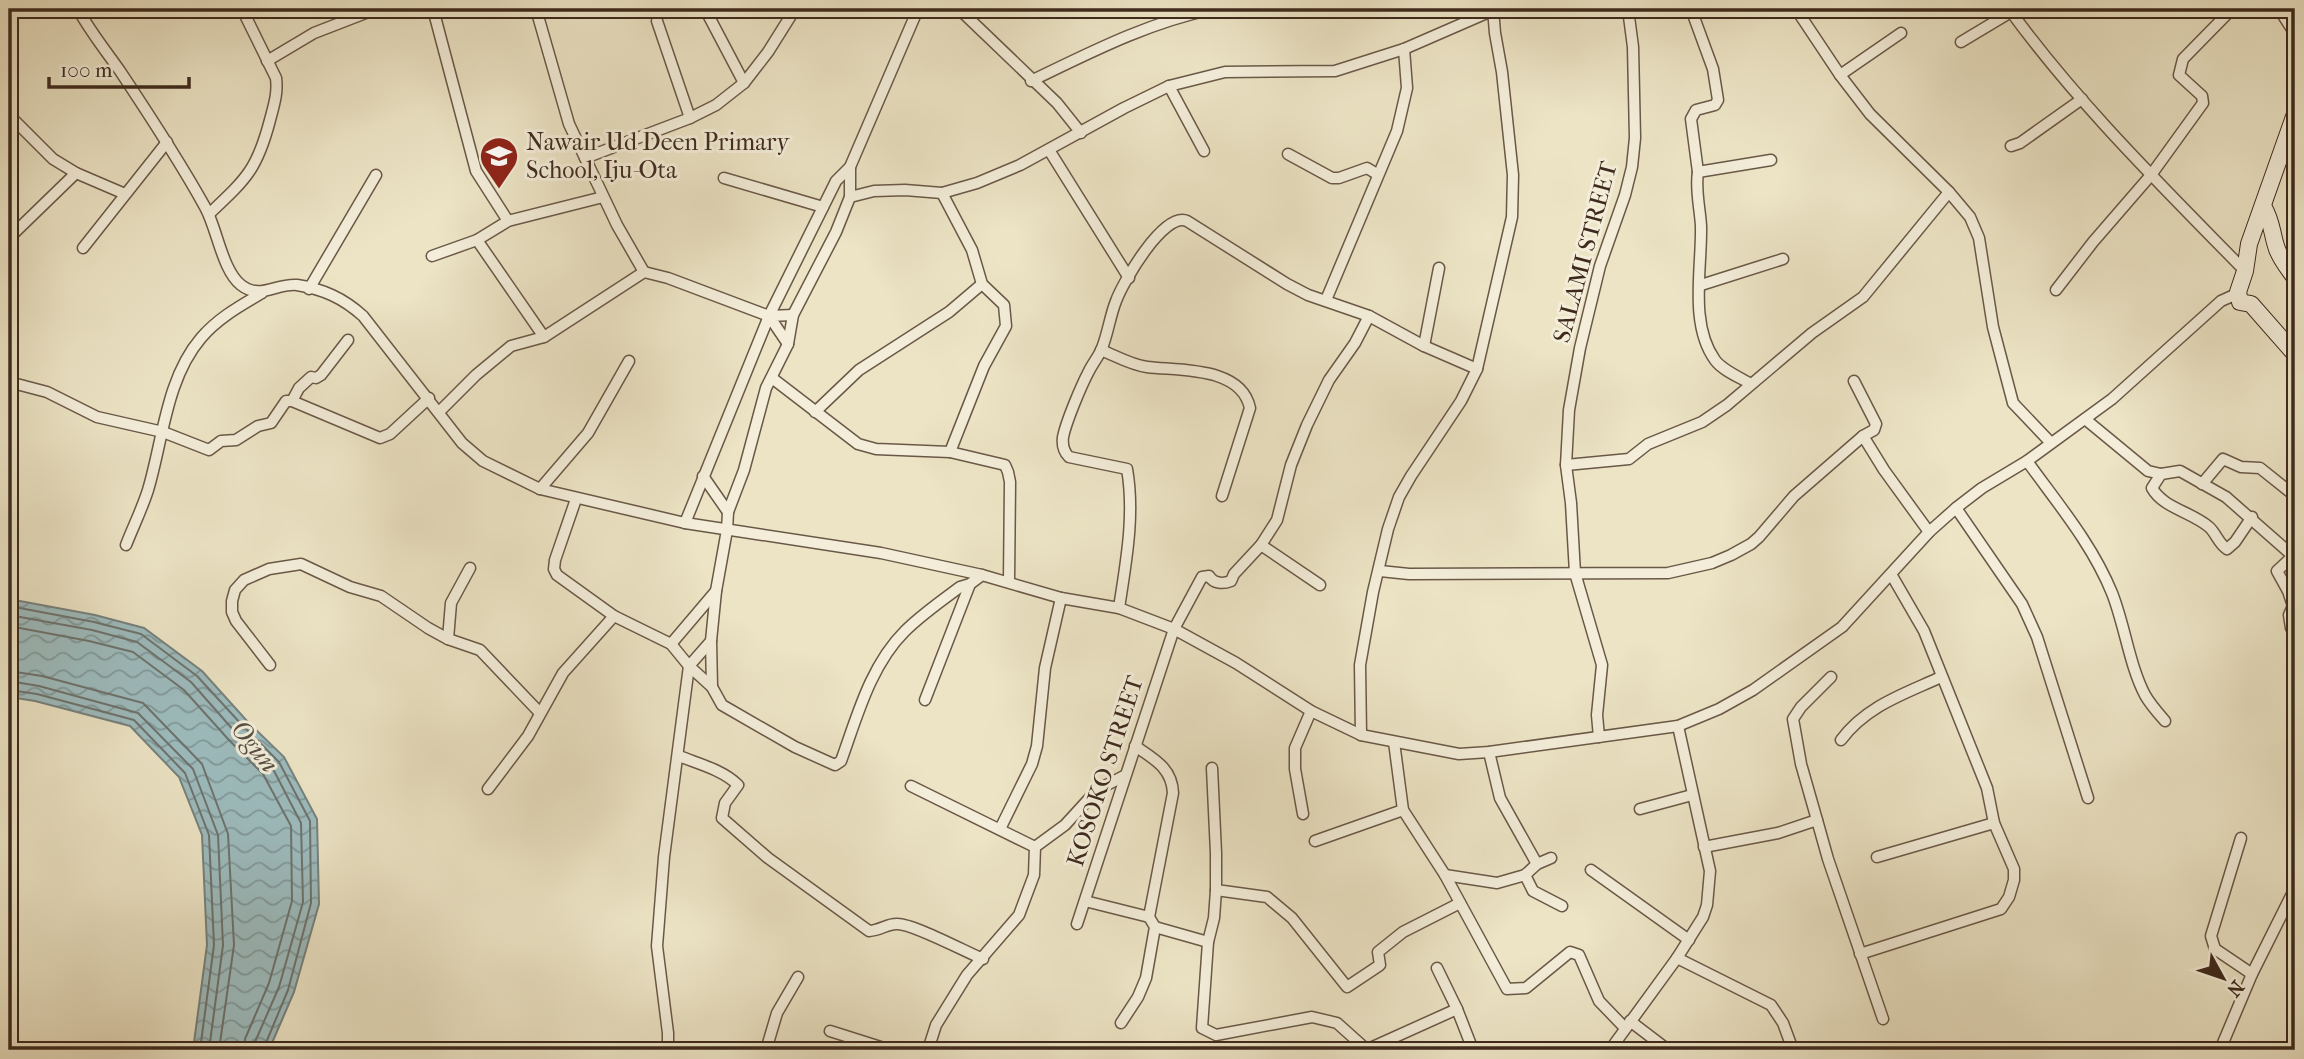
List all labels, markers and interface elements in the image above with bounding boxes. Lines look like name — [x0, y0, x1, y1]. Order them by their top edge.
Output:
scale bar — [49, 46, 189, 90]
text: 100 m — [60, 58, 113, 82]
place label: Nawair Ud Deen Primary School, Iju-Ota — [526, 128, 790, 184]
school or university icon: Nawair Ud Deen Primary School, Iju-Ota — [478, 135, 520, 190]
street label: SALAMI STREET — [1547, 158, 1623, 346]
street label: KOSOKO STREET — [1061, 671, 1149, 870]
water label: Ogun — [224, 714, 285, 779]
north arrow — [2188, 944, 2258, 1014]
text: N — [2222, 976, 2248, 1001]

